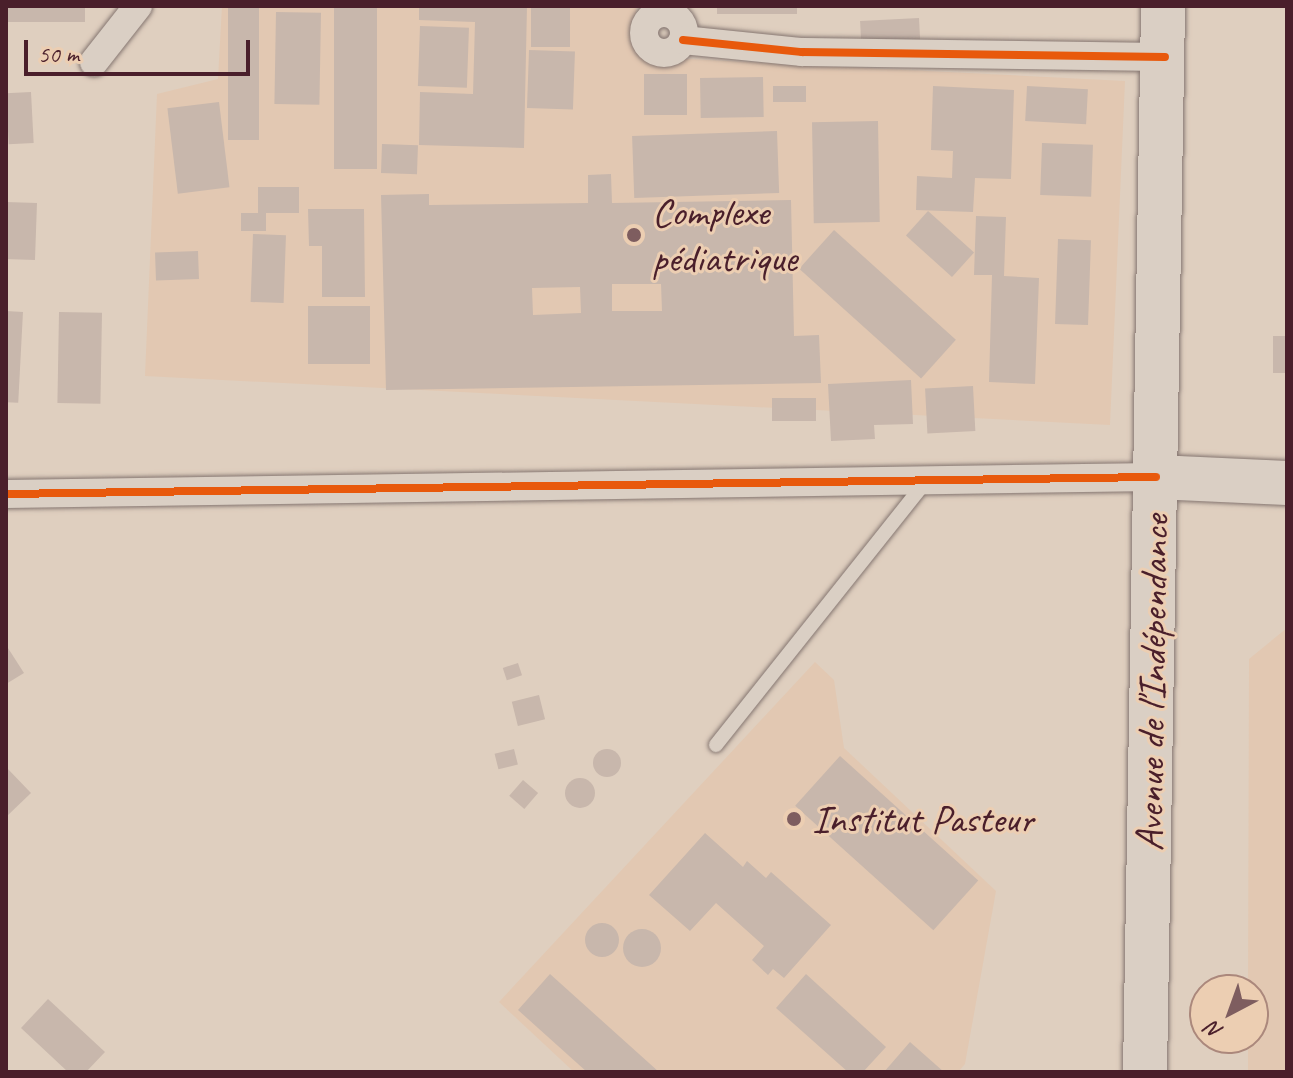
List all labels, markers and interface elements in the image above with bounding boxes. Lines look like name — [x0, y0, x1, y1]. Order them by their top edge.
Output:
scale bar — [28, 24, 254, 74]
text: 50 m — [38, 39, 79, 69]
place label: Complexe pédiatrique — [652, 188, 797, 282]
marker: Complexe pédiatrique — [623, 224, 645, 246]
street label: Avenue de l'Indépendance — [1125, 514, 1179, 852]
place label: Institut Pasteur — [812, 795, 1034, 843]
marker: Institut Pasteur — [783, 808, 805, 830]
north arrow — [1189, 974, 1269, 1054]
text: N — [1200, 1016, 1229, 1046]

